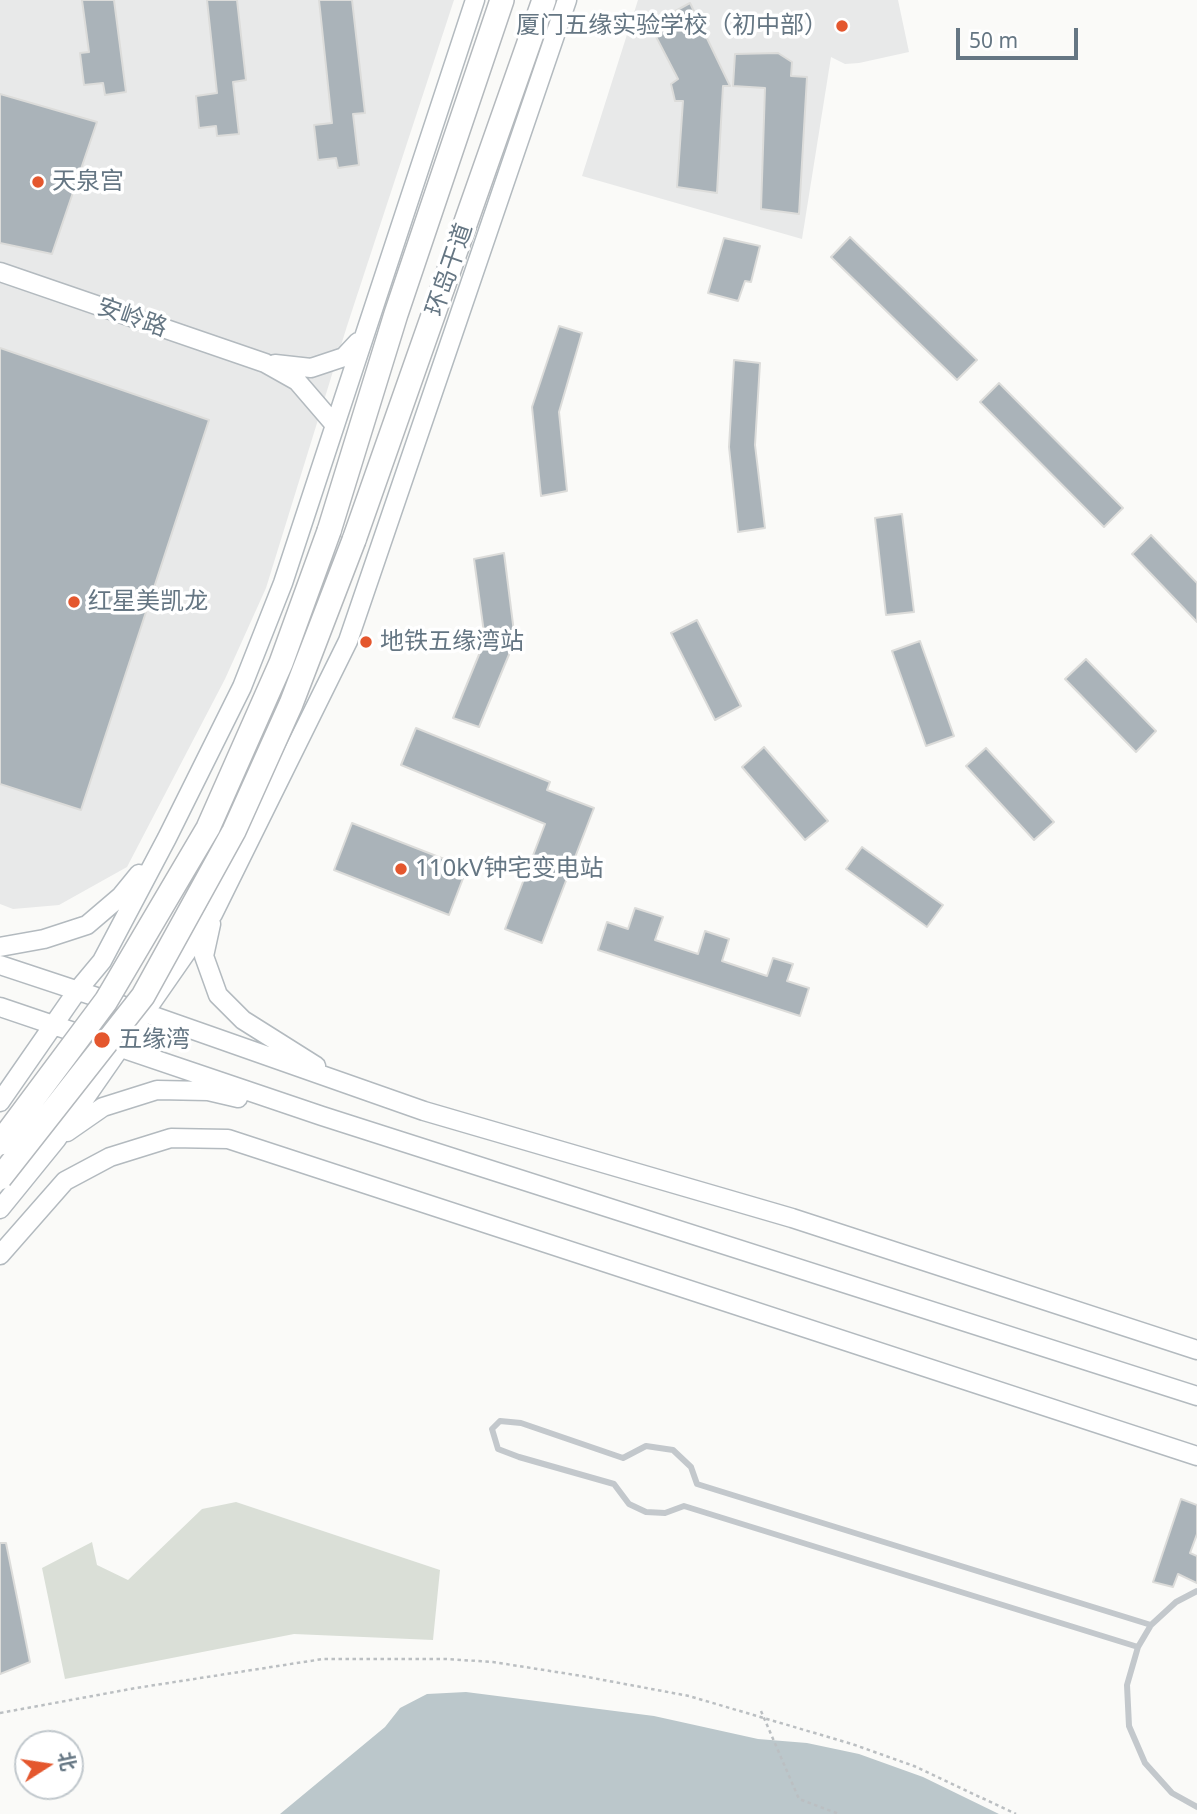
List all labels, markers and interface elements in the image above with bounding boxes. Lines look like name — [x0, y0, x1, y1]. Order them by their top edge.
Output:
place label: 厦门五缘实验学校（初中部） — [516, 12, 828, 40]
scale bar — [959, 14, 1082, 58]
marker: 厦门五缘实验学校（初中部） — [834, 18, 850, 34]
text: 50 m — [969, 26, 1018, 54]
place label: 天泉宫 — [52, 168, 124, 196]
marker: 天泉宫 — [30, 174, 46, 190]
street label: 环岛干道 — [421, 220, 479, 320]
street label: 安岭路 — [93, 293, 171, 343]
place label: 红星美凯龙 — [88, 588, 208, 616]
marker: 红星美凯龙 — [66, 594, 82, 610]
place label: 地铁五缘湾站 — [380, 628, 524, 656]
marker: 地铁五缘湾站 — [358, 634, 374, 650]
place label: 110kV钟宅变电站 — [415, 855, 603, 883]
marker: 110kV钟宅变电站 — [393, 861, 409, 877]
place label: 五缘湾 — [118, 1026, 190, 1054]
marker: 五缘湾 — [92, 1030, 112, 1050]
north arrow — [14, 1730, 84, 1800]
text: 北 — [53, 1749, 82, 1773]

